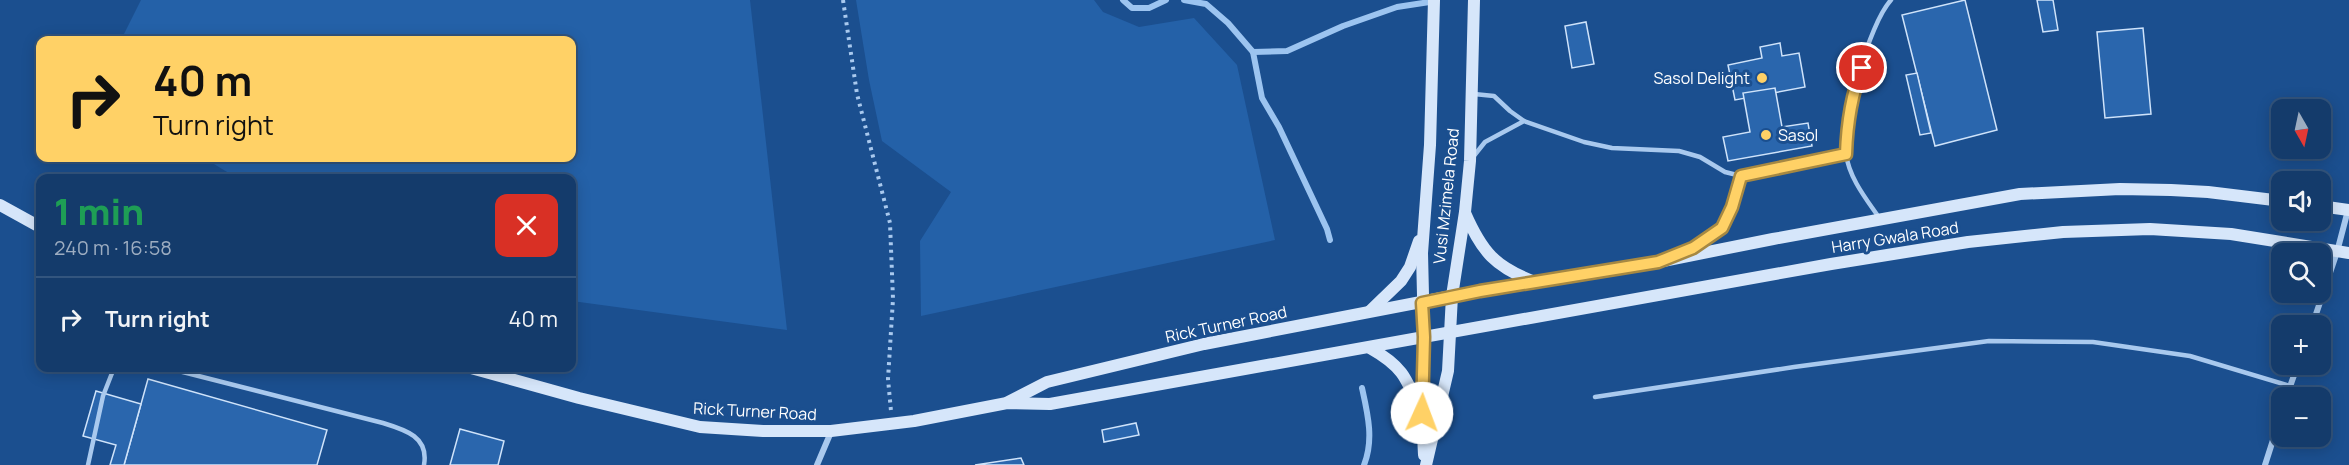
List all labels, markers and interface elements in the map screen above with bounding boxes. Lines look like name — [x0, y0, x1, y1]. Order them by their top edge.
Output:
pin — [1836, 42, 1887, 93]
text: 40 m — [153, 51, 252, 109]
icon: arrive — [1845, 51, 1878, 84]
icon: right — [54, 60, 132, 138]
place label: Sasol Delight — [1653, 67, 1750, 89]
marker: Sasol Delight — [1755, 71, 1769, 85]
north arrow — [2271, 99, 2331, 159]
map controls — [2271, 99, 2331, 447]
text: Turn right — [153, 106, 274, 143]
place label: Sasol — [1778, 124, 1818, 146]
street label: Vusi Mzimela Road — [1428, 127, 1464, 265]
marker: Sasol — [1759, 128, 1773, 142]
button: sound — [2271, 171, 2331, 231]
text: 1 min — [54, 187, 144, 236]
button: close — [495, 194, 558, 257]
street label: Harry Gwala Road — [1830, 216, 1960, 258]
text: 240 m · 16:58 — [54, 234, 172, 261]
button: search — [2271, 243, 2331, 303]
street label: Rick Turner Road — [1163, 300, 1289, 348]
icon: right — [54, 303, 87, 336]
text: Turn right — [105, 304, 210, 334]
text: 40 m — [509, 304, 558, 334]
button: + — [2271, 315, 2331, 375]
position arrow — [1390, 381, 1454, 445]
button: − — [2271, 387, 2331, 447]
street label: Rick Turner Road — [693, 397, 817, 425]

